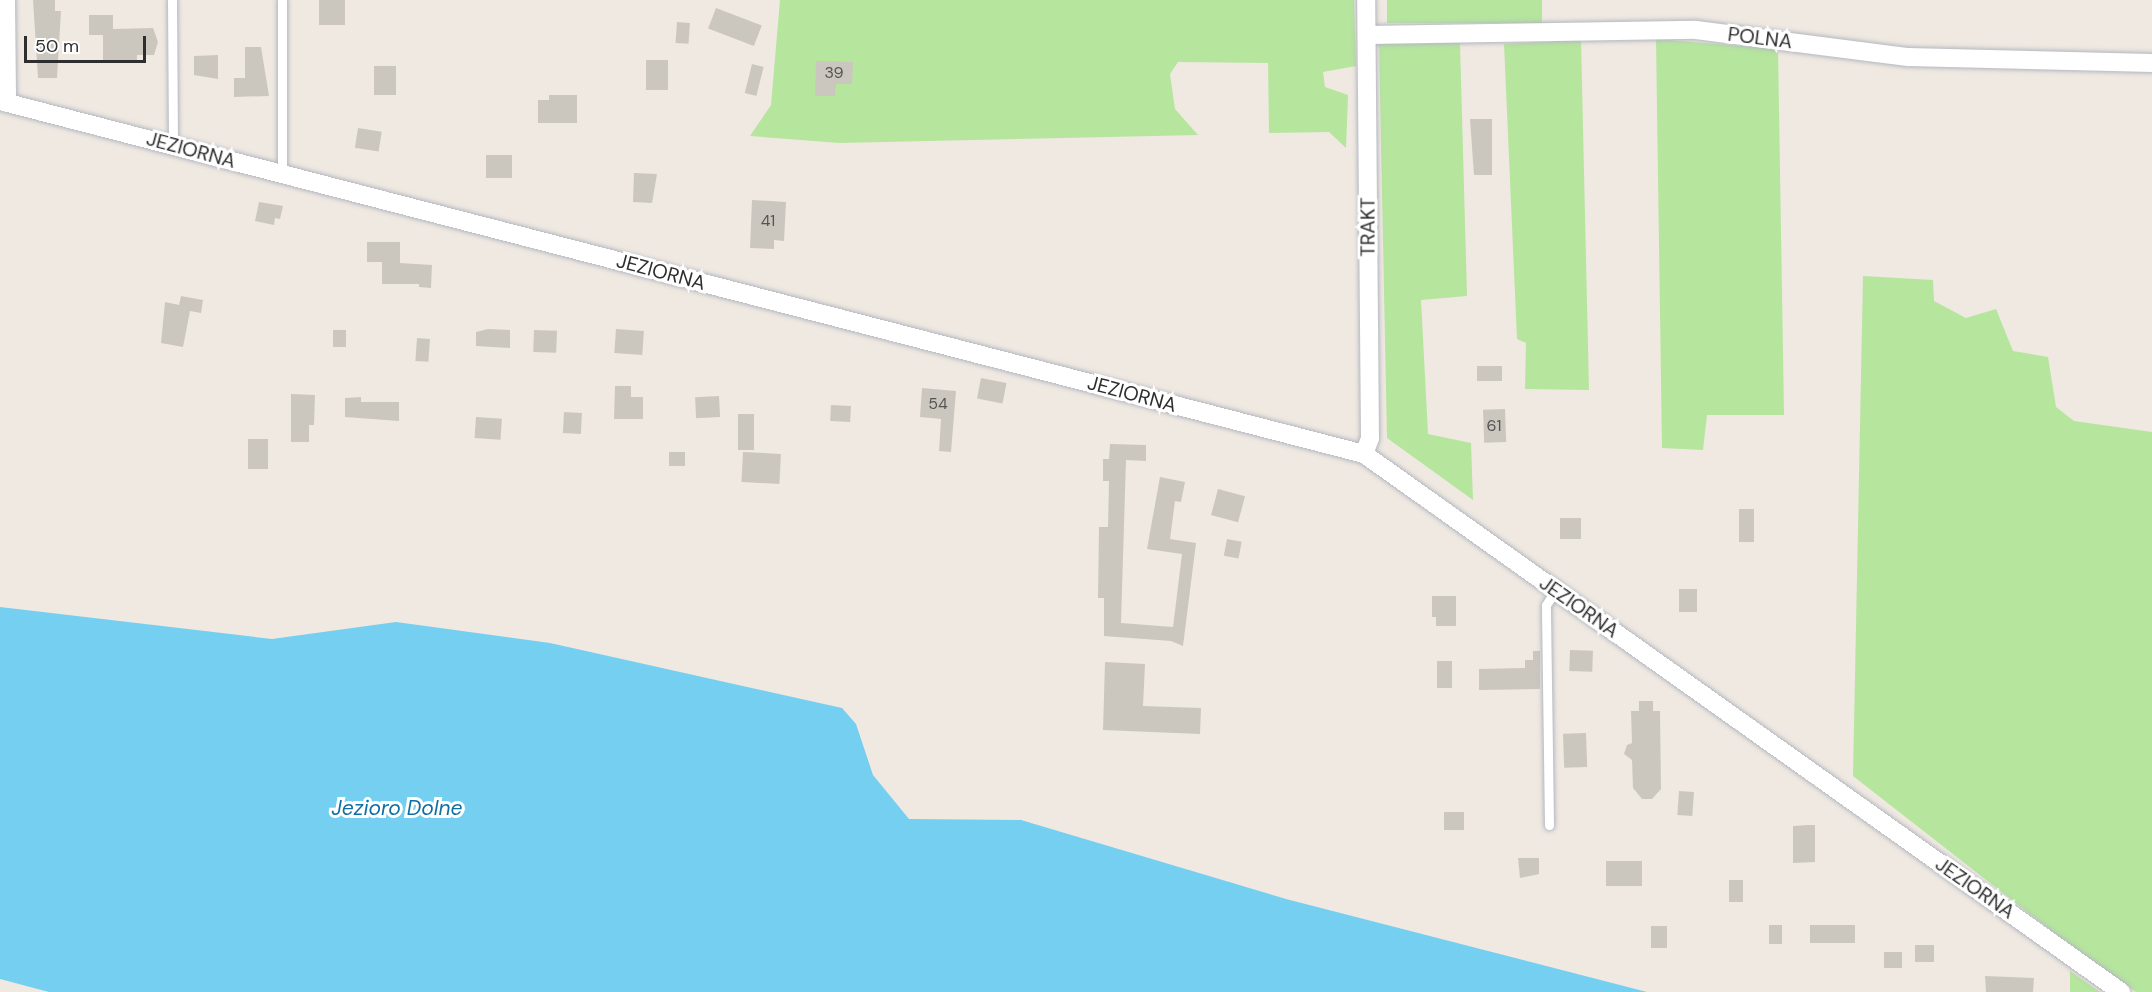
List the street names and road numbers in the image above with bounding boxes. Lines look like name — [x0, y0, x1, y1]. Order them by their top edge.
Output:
street label: POLNA — [1726, 22, 1794, 54]
street label: JEZIORNA — [144, 127, 238, 173]
street label: TRAKT — [1356, 197, 1380, 257]
street label: JEZIORNA — [614, 249, 708, 295]
street label: JEZIORNA — [1085, 371, 1179, 417]
street label: JEZIORNA — [1535, 571, 1623, 643]
street label: JEZIORNA — [1931, 852, 2019, 924]

